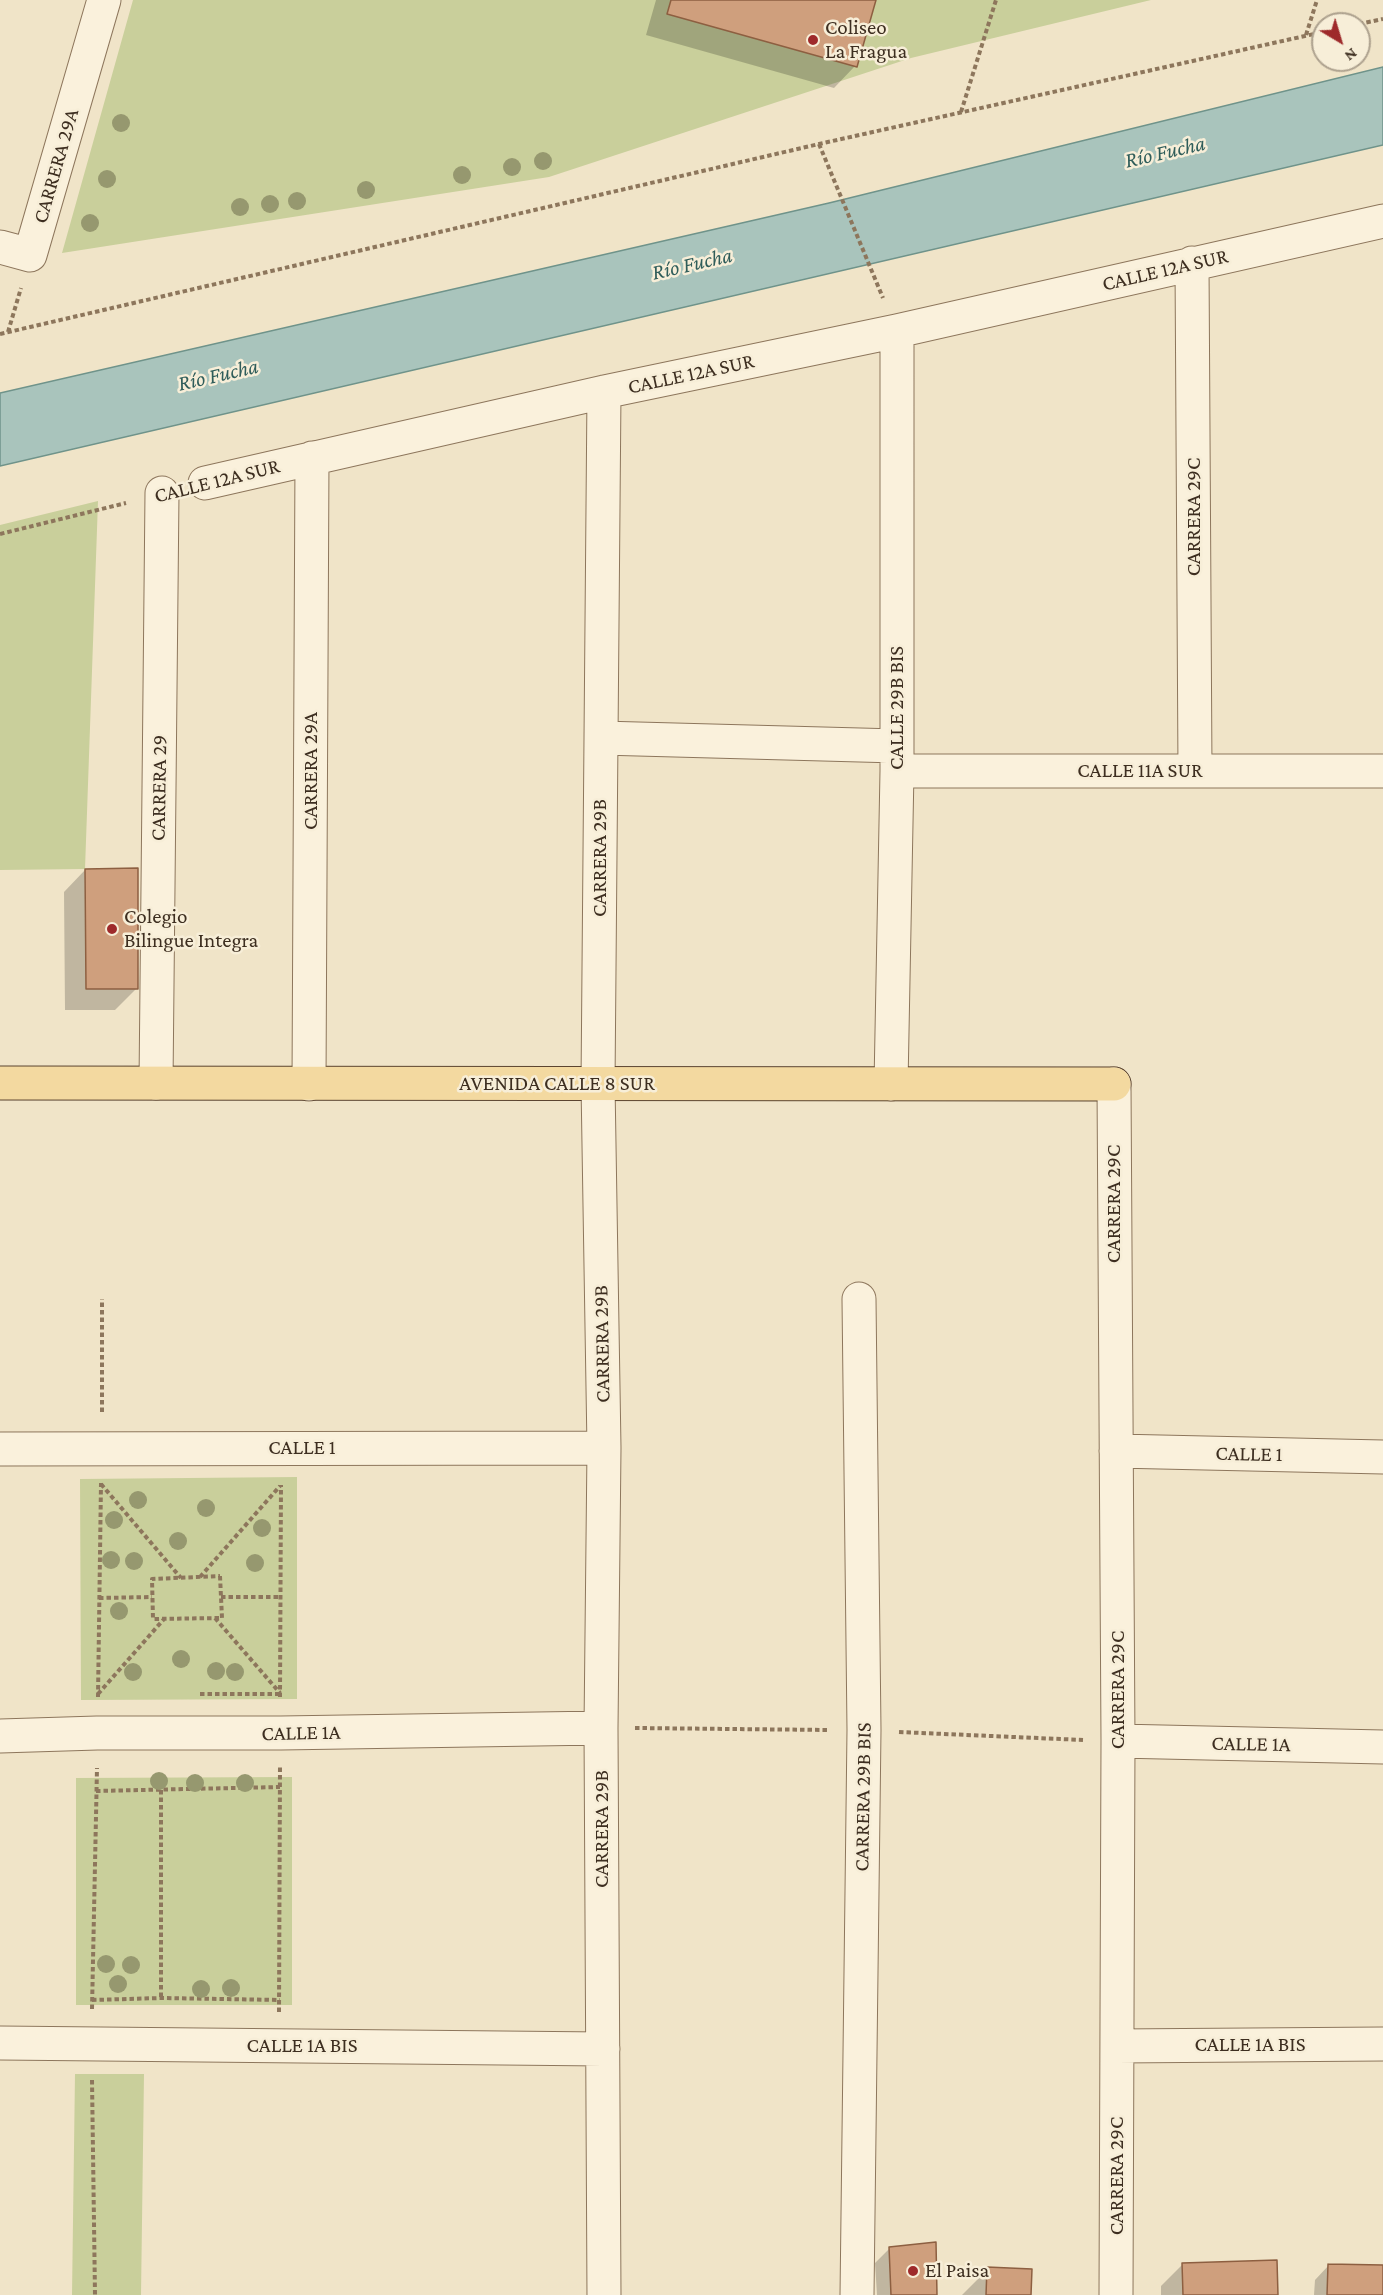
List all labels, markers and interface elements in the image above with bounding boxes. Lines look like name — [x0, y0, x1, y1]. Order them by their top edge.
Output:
north arrow — [1311, 12, 1371, 72]
place label: Coliseo La Fragua — [825, 15, 907, 65]
marker: Coliseo La Fragua — [806, 33, 820, 47]
text: N — [1342, 45, 1361, 65]
street label: CARRERA 29A — [28, 106, 84, 226]
water label: Río Fucha — [1122, 130, 1208, 174]
water label: Río Fucha — [649, 242, 735, 286]
street label: CALLE 12A SUR — [1100, 243, 1230, 297]
street label: CALLE 12A SUR — [626, 348, 756, 400]
water label: Río Fucha — [175, 353, 261, 397]
street label: CALLE 12A SUR — [152, 453, 282, 509]
street label: CARRERA 29C — [1181, 458, 1207, 576]
street label: CALLE 29B BIS — [884, 646, 910, 770]
street label: CARRERA 29A — [298, 712, 324, 830]
street label: CARRERA 29 — [145, 735, 173, 841]
street label: CALLE 11A SUR — [1077, 758, 1203, 784]
street label: CARRERA 29B — [587, 799, 613, 917]
place label: Colegio Bilingue Integra — [124, 904, 258, 954]
marker: Colegio Bilingue Integra — [105, 922, 119, 936]
street label: AVENIDA CALLE 8 SUR — [459, 1071, 655, 1097]
street label: CARRERA 29C — [1101, 1145, 1127, 1263]
street label: CARRERA 29B — [588, 1285, 616, 1403]
street label: CALLE 1 — [268, 1435, 336, 1461]
street label: CALLE 1 — [1215, 1441, 1283, 1467]
street label: CARRERA 29C — [1105, 1631, 1131, 1749]
street label: CALLE 1A — [261, 1720, 341, 1746]
street label: CARRERA 29B BIS — [849, 1722, 877, 1872]
street label: CALLE 1A — [1211, 1731, 1291, 1757]
street label: CARRERA 29B — [589, 1770, 615, 1888]
street label: CALLE 1A BIS — [1195, 2032, 1305, 2058]
street label: CALLE 1A BIS — [247, 2033, 357, 2059]
street label: CARRERA 29C — [1104, 2117, 1130, 2235]
place label: El Paisa — [925, 2258, 989, 2284]
marker: El Paisa — [906, 2264, 920, 2278]

